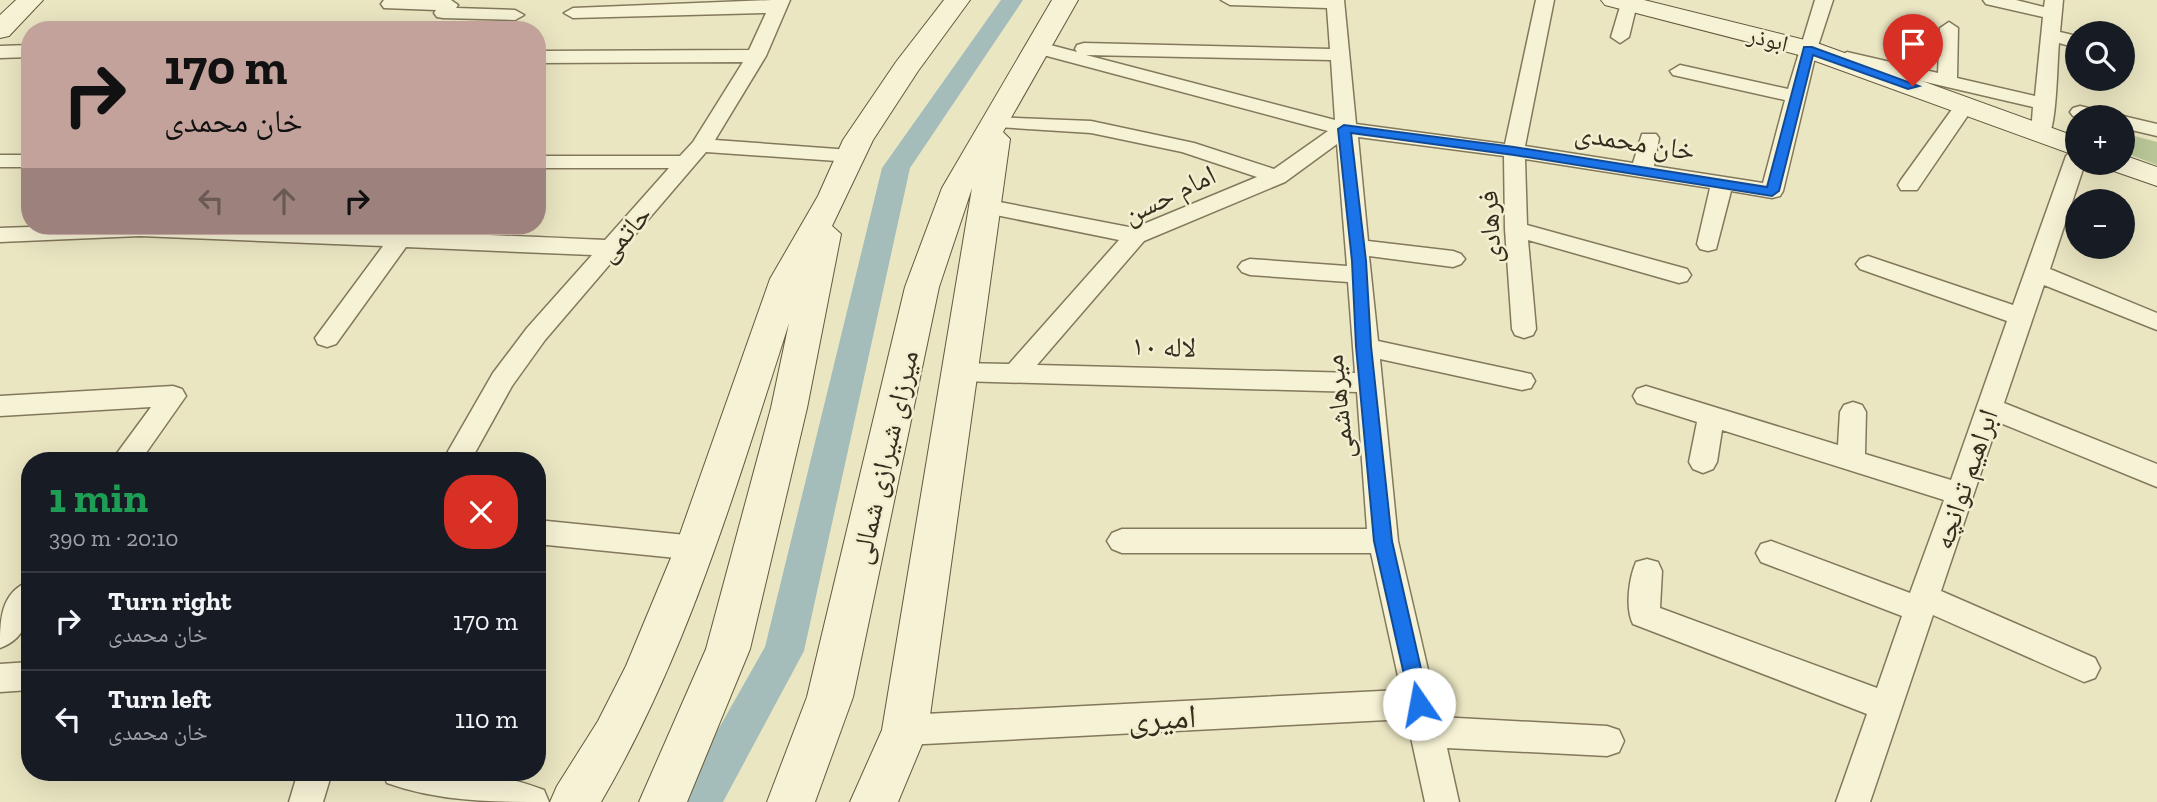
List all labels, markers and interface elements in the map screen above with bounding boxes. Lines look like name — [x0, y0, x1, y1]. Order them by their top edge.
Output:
pin — [1883, 14, 1943, 86]
street label: ابوذر — [1744, 20, 1791, 58]
map controls — [2065, 21, 2135, 259]
button: search — [2065, 21, 2135, 91]
icon: arrive — [1894, 25, 1932, 63]
text: 170 m — [164, 38, 287, 97]
icon: right — [49, 49, 140, 140]
text: خان محمدی — [164, 102, 303, 140]
button: + — [2065, 105, 2135, 175]
street label: خان محمدی — [1572, 116, 1697, 167]
street label: امام حسن — [1117, 158, 1222, 233]
icon: left — [192, 182, 230, 220]
icon: ahead — [265, 182, 303, 220]
icon: right — [338, 182, 376, 220]
button: − — [2065, 189, 2135, 259]
street label: فرهادی — [1471, 190, 1508, 264]
street label: حاتمی — [590, 198, 659, 269]
street label: لاله ۱۰ — [1131, 329, 1197, 364]
street label: میرزای شیرازی شمالی — [844, 347, 926, 567]
street label: میرهاشمی — [1317, 353, 1361, 461]
street label: ابراهیم توانچه — [1926, 405, 2007, 554]
text: 1 min — [49, 472, 148, 523]
button: close — [444, 475, 518, 549]
text: 390 m · 20:10 — [49, 524, 179, 552]
text: Turn right — [108, 585, 231, 617]
icon: right — [49, 602, 87, 640]
text: 170 m — [453, 605, 518, 637]
text: خان محمدی — [108, 620, 208, 648]
position arrow — [1382, 667, 1456, 741]
text: Turn left — [108, 683, 211, 715]
street label: امیری — [1127, 696, 1197, 740]
icon: left — [49, 700, 87, 738]
text: 110 m — [455, 703, 518, 735]
text: خان محمدی — [108, 718, 208, 746]

